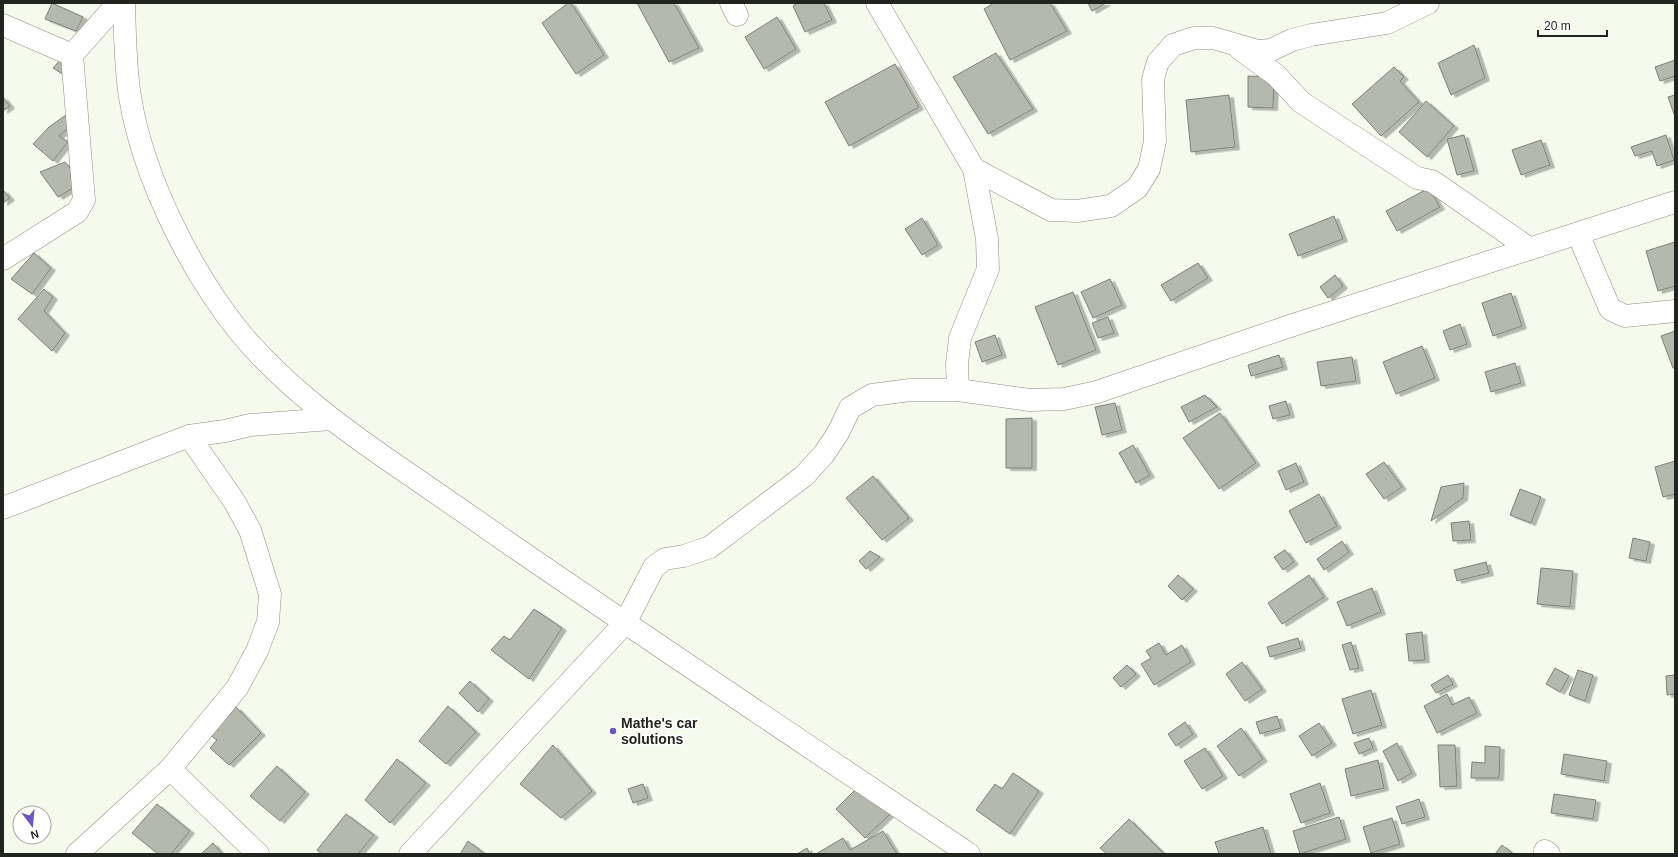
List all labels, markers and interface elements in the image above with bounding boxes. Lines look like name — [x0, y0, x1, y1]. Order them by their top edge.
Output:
scale bar — [1538, 12, 1607, 38]
text: 20 m — [1544, 19, 1571, 33]
place label: Mathe's car solutions — [621, 715, 698, 747]
marker: Mathe's car solutions — [608, 726, 618, 736]
north arrow — [12, 805, 52, 845]
text: N — [29, 828, 40, 841]

